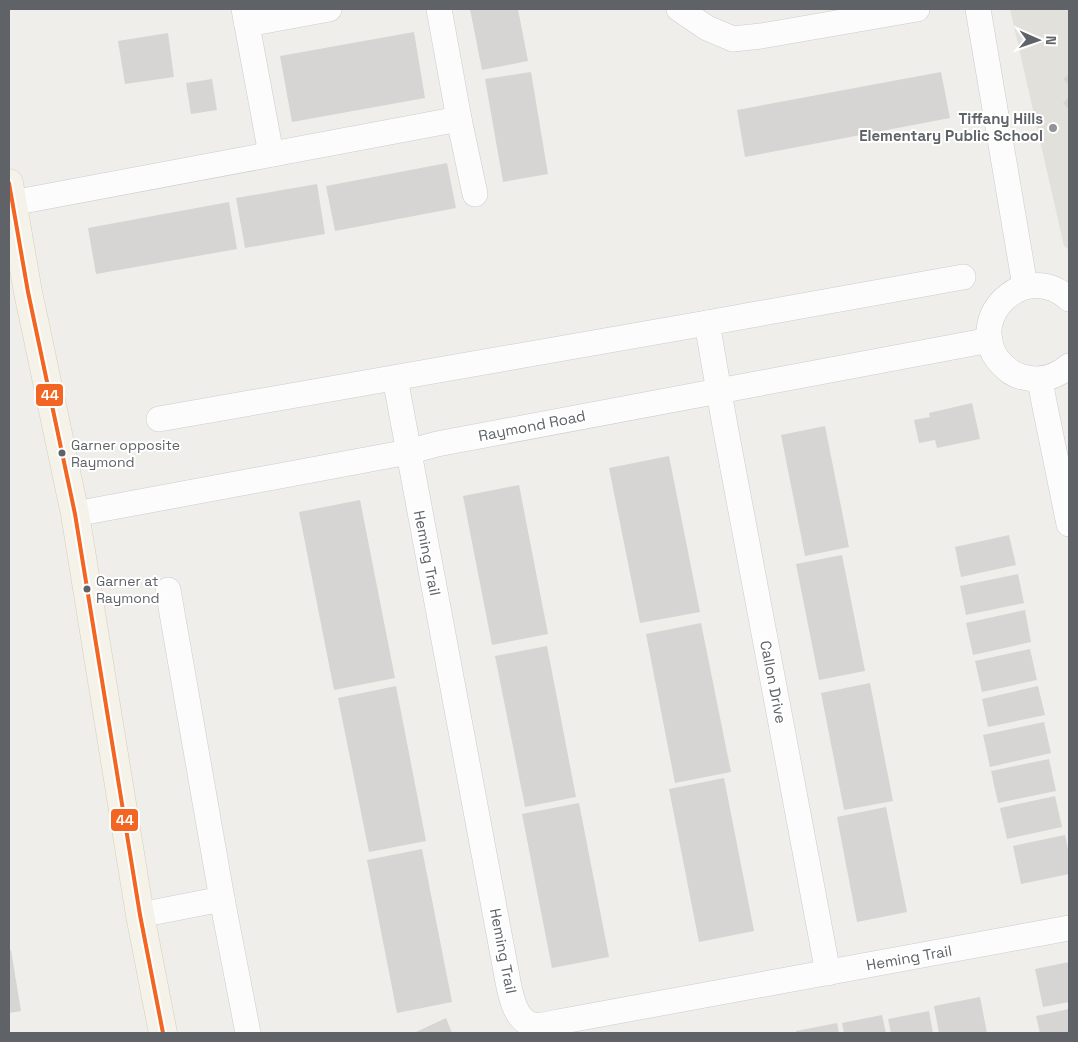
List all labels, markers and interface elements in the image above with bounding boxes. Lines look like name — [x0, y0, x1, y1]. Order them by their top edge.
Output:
north arrow — [1013, 15, 1063, 65]
text: N — [1042, 35, 1060, 45]
place label: Tiffany Hills Elementary Public School — [859, 109, 1043, 145]
marker: Tiffany Hills Elementary Public School — [1047, 122, 1059, 134]
line badge: 44 — [35, 383, 64, 407]
text: 44 — [41, 386, 59, 404]
street label: Raymond Road — [477, 406, 587, 445]
place label: Garner opposite Raymond — [71, 436, 180, 471]
marker: Garner opposite Raymond — [57, 448, 67, 458]
street label: Heming Trail — [410, 509, 445, 597]
place label: Garner at Raymond — [96, 572, 160, 607]
marker: Garner at Raymond — [82, 584, 92, 594]
street label: Callon Drive — [756, 639, 791, 725]
line badge: 44 — [110, 808, 139, 832]
text: 44 — [116, 811, 134, 829]
street label: Heming Trail — [486, 907, 521, 995]
street label: Heming Trail — [865, 941, 953, 974]

